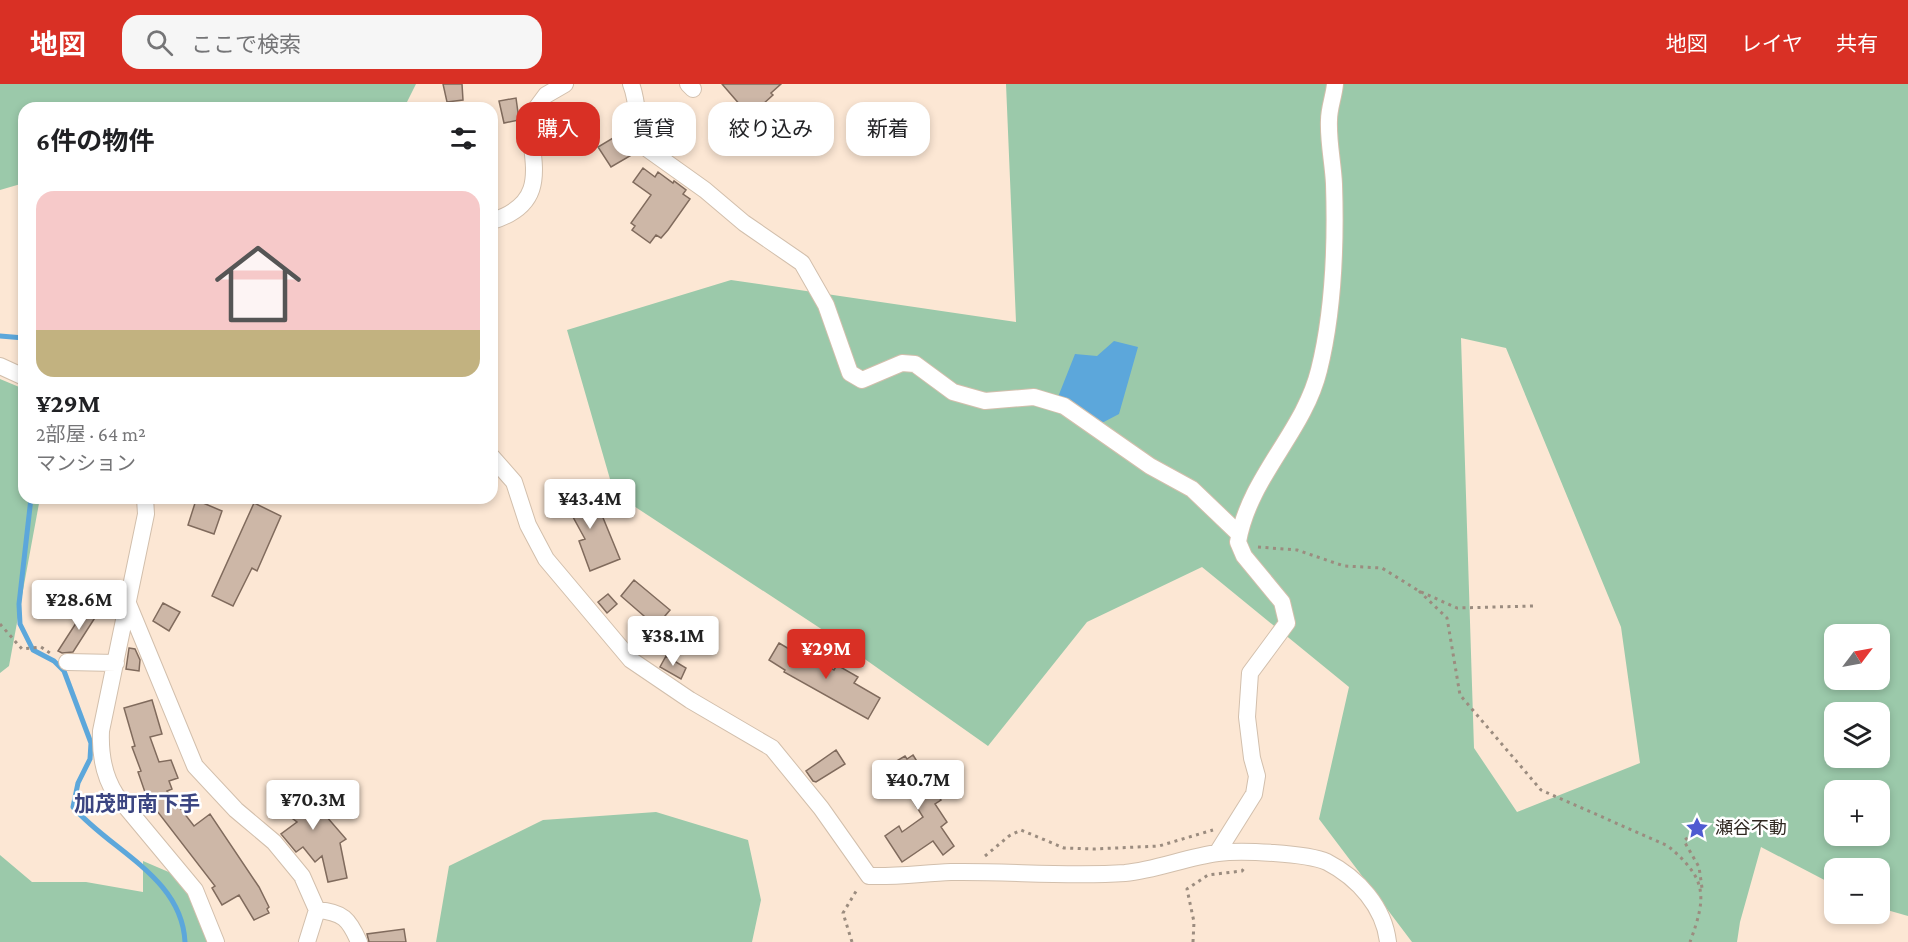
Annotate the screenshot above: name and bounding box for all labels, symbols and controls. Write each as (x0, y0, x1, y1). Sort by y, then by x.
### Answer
search box (122, 15, 542, 69)
icon: search (143, 26, 176, 59)
text: 地図 (30, 29, 86, 60)
text: ここで検索 (191, 32, 301, 57)
text: 地図 (1666, 32, 1708, 56)
text: レイヤ (1741, 32, 1803, 56)
text: 共有 (1836, 32, 1878, 56)
chip: 購入 (516, 102, 600, 156)
chip: 賃貸 (612, 102, 696, 156)
chip: 絞り込み (708, 102, 834, 156)
chip: 新着 (846, 102, 930, 156)
icon: filters (447, 122, 480, 155)
text: 6件の物件 (36, 127, 154, 156)
icon: home (204, 230, 312, 338)
text: ¥29M (36, 389, 100, 418)
text: 2部屋 · 64 m² (36, 423, 146, 445)
text: マンション (36, 452, 136, 474)
pin: ¥43.4M (541, 479, 639, 530)
text: ¥43.4M (558, 487, 622, 509)
pin: ¥28.6M (30, 580, 128, 631)
text: ¥28.6M (46, 588, 112, 610)
pin: ¥38.1M (624, 616, 722, 667)
text: ¥38.1M (642, 624, 704, 646)
north arrow (1824, 624, 1890, 690)
map controls (1824, 624, 1890, 924)
pin: ¥29M (790, 629, 862, 680)
text: ¥29M (801, 637, 851, 659)
button: layers (1824, 702, 1890, 768)
pin: ¥40.7M (869, 760, 967, 811)
text: ¥40.7M (886, 768, 950, 790)
pin: ¥70.3M (264, 780, 362, 831)
button: + (1824, 780, 1890, 846)
text: ¥70.3M (280, 788, 346, 810)
district label: 加茂町南下手 (74, 792, 200, 816)
place icon: 瀬谷不動 (1684, 815, 1710, 841)
place label: 瀬谷不動 (1715, 818, 1787, 838)
button: − (1824, 858, 1890, 924)

